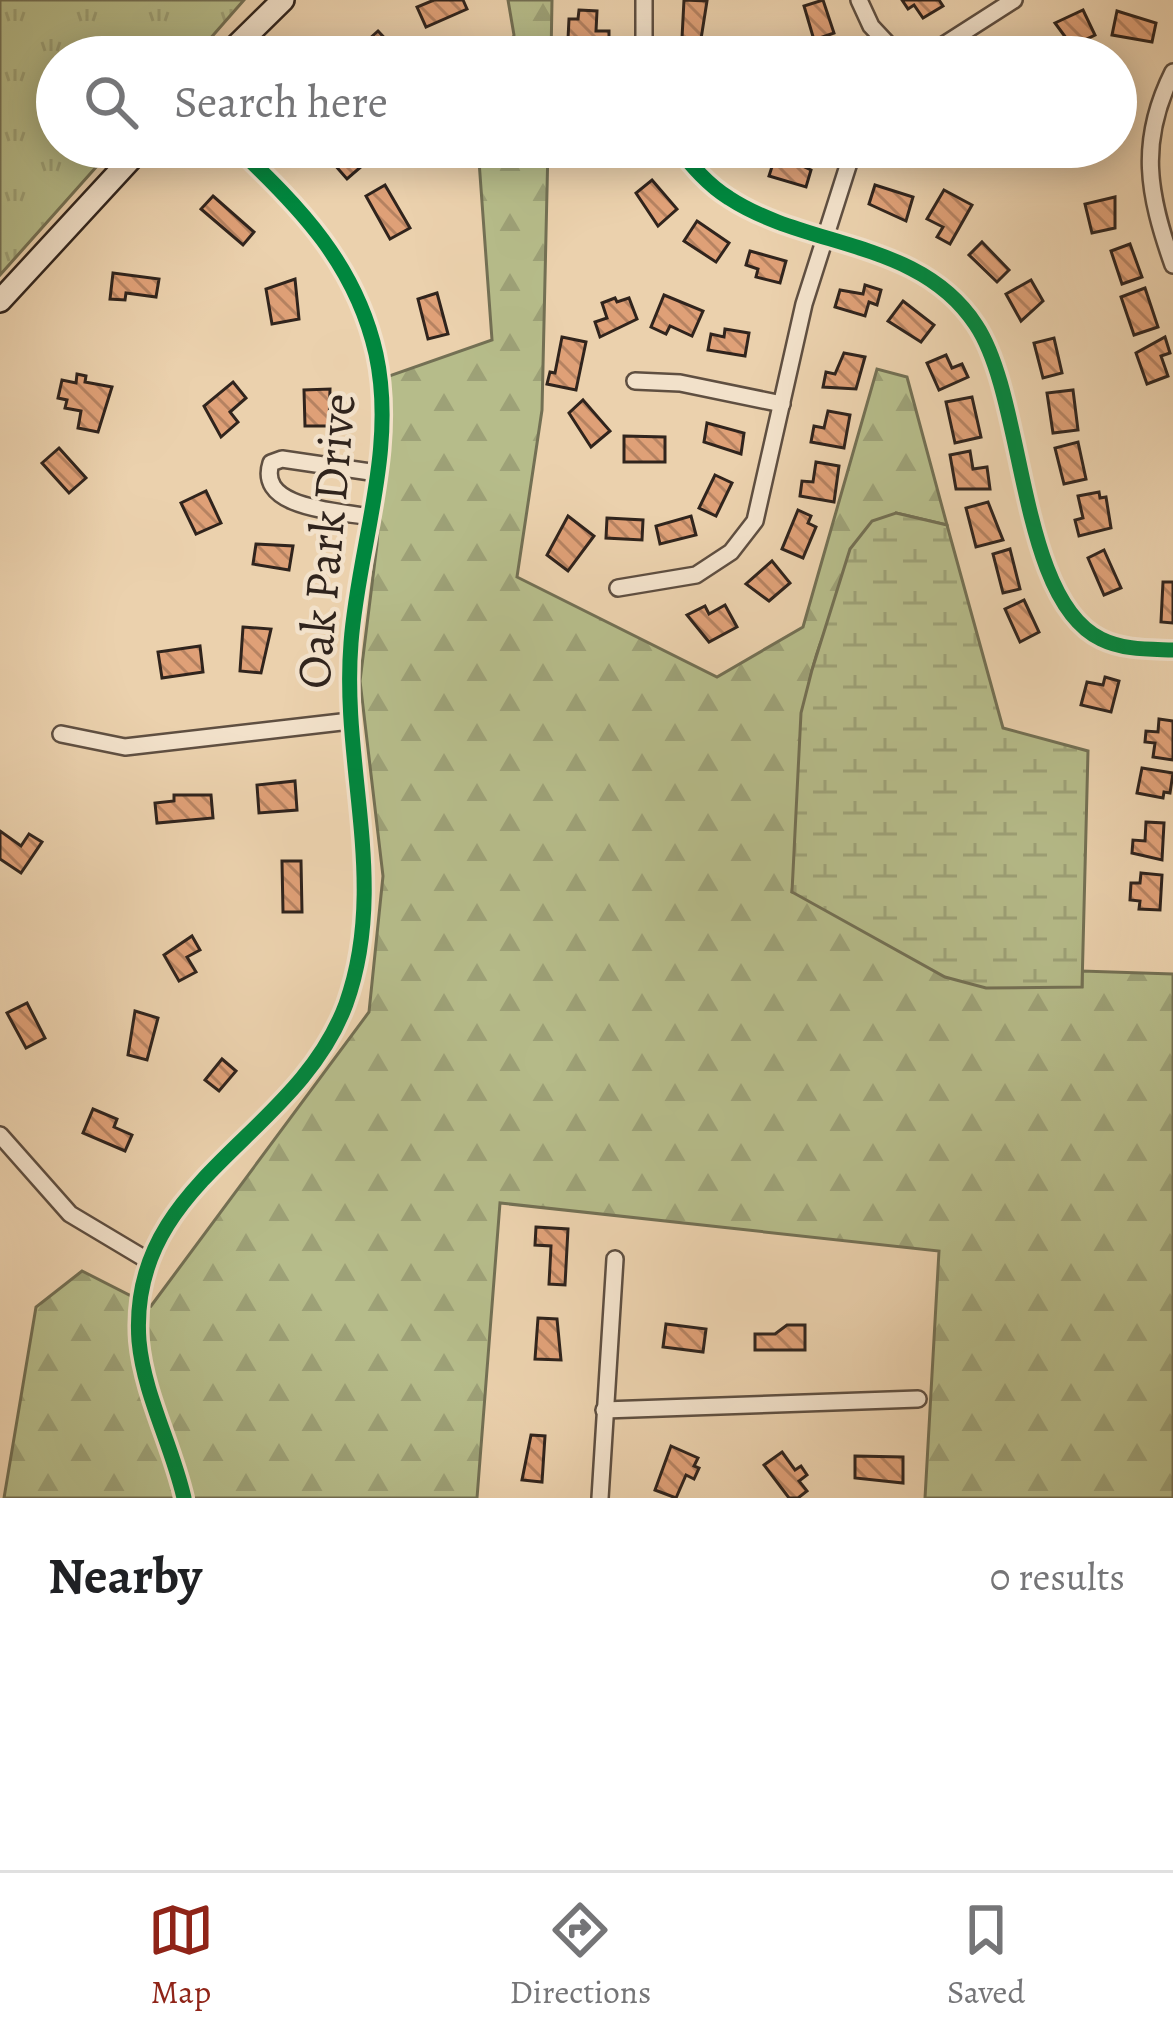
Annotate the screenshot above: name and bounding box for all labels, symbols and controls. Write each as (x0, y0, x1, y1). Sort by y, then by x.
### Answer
search box (36, 36, 1137, 168)
icon: search (78, 69, 144, 135)
text: Search here (174, 71, 388, 133)
street label: Oak Park Drive (280, 391, 372, 691)
text: Nearby (48, 1541, 202, 1611)
text: 0 results (990, 1550, 1125, 1603)
tab: Map (148, 1897, 214, 2014)
tab: Directions (510, 1897, 651, 2014)
tab: Saved (947, 1897, 1025, 2014)

